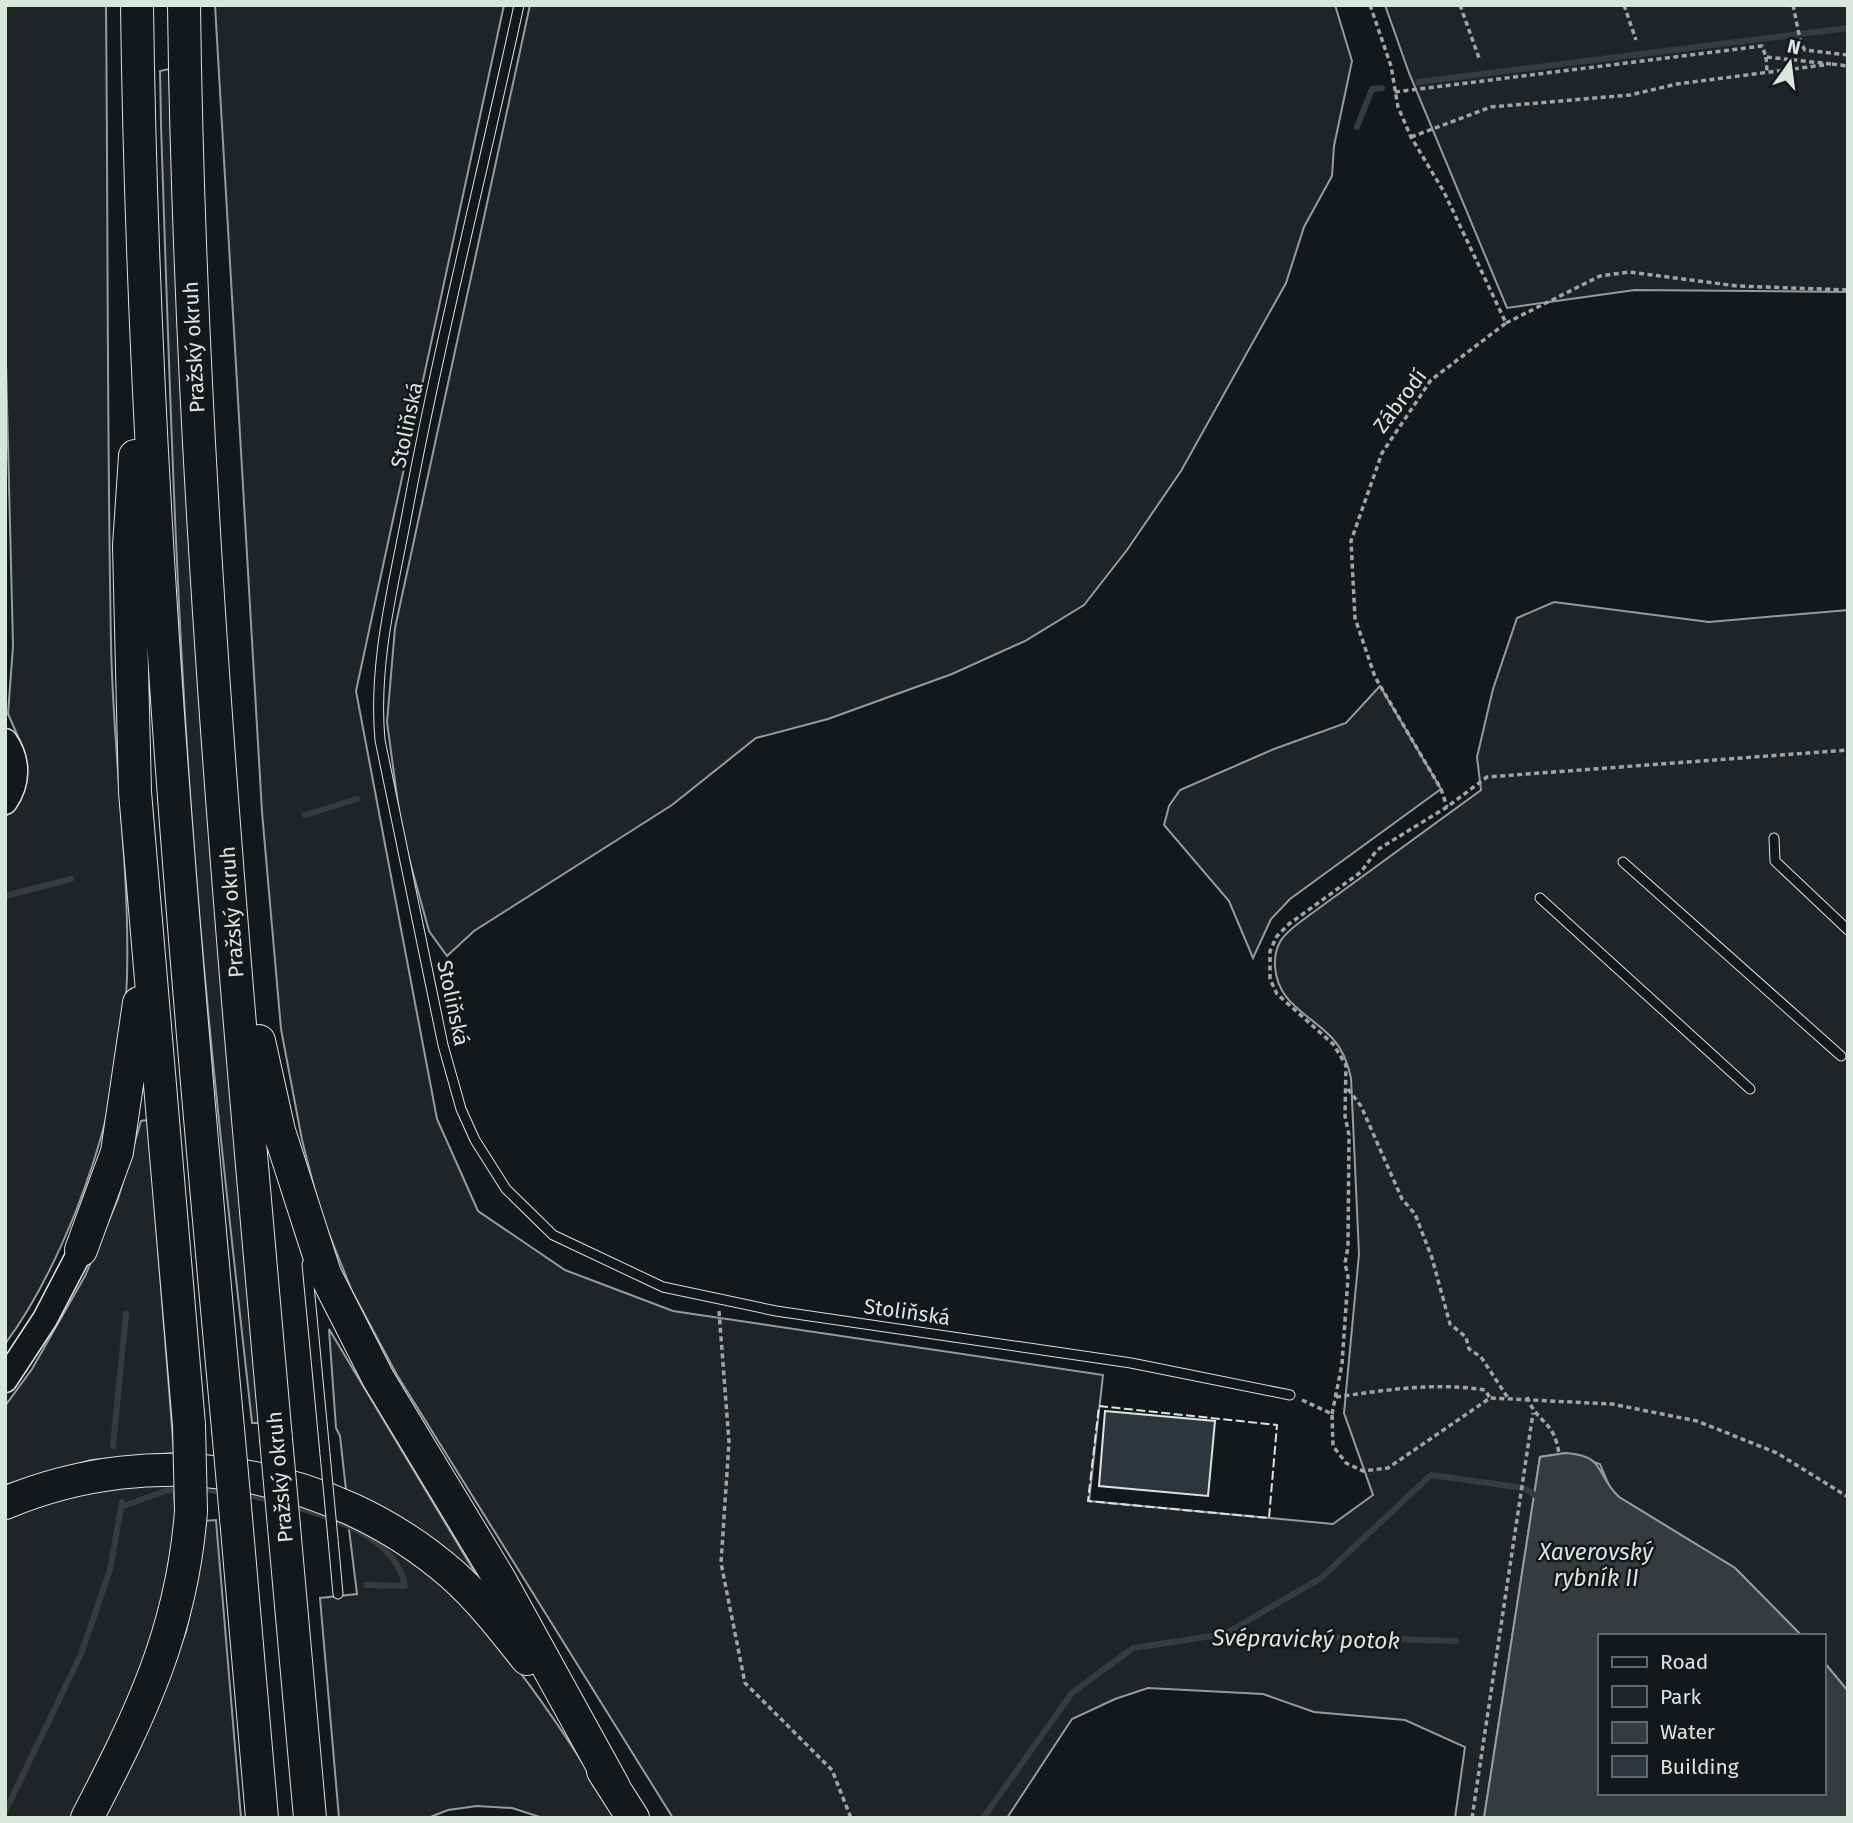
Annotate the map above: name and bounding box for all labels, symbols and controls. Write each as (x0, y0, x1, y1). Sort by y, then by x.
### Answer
north arrow (1755, 28, 1825, 98)
text: N (1785, 34, 1803, 60)
street label: Pražský okruh (178, 281, 210, 413)
street label: Zábrodí (1368, 364, 1432, 438)
street label: Stoliňská (385, 380, 429, 470)
street label: Pražský okruh (214, 845, 250, 979)
street label: Stoliňská (431, 958, 475, 1048)
street label: Stoliňská (862, 1293, 952, 1331)
street label: Pražský okruh (261, 1410, 299, 1544)
water label: Xaverovský rybník II (1538, 1538, 1654, 1592)
water label: Svépravický potok (1211, 1623, 1400, 1655)
legend (1598, 1634, 1825, 1795)
text: Road (1660, 1649, 1708, 1675)
text: Park (1660, 1684, 1702, 1710)
text: Water (1660, 1719, 1715, 1745)
text: Building (1660, 1754, 1739, 1780)

